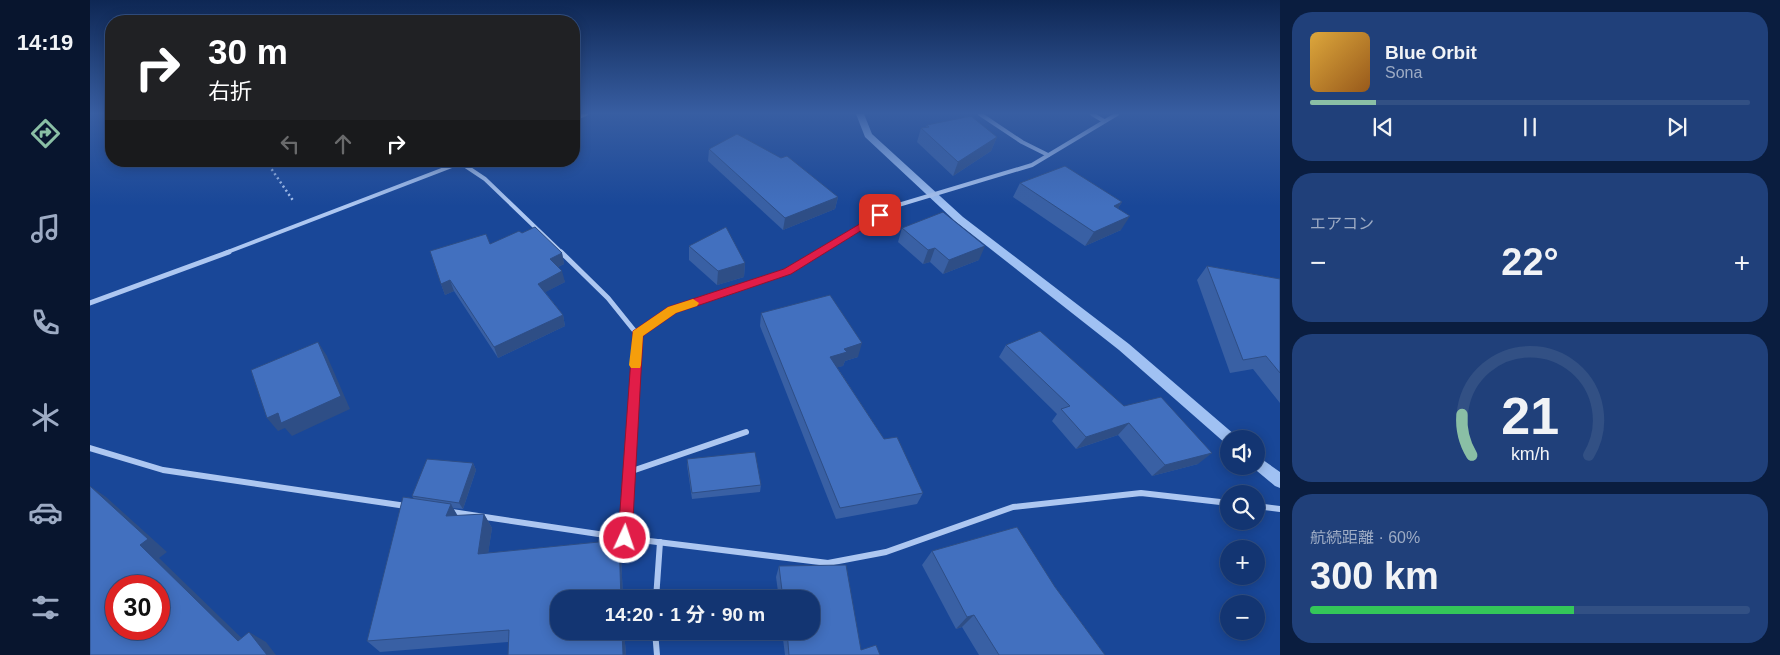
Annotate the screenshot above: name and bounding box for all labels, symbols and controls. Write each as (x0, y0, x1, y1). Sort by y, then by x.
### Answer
text: 14:19 (17, 30, 73, 55)
text: 30 m (208, 32, 288, 71)
icon: right (125, 35, 190, 100)
text: Blue Orbit (1385, 42, 1477, 63)
text: Sona (1385, 64, 1422, 81)
text: 右折 (208, 79, 252, 104)
icon: previous (1369, 113, 1397, 141)
icon: pause (1516, 113, 1544, 141)
icon: next (1663, 113, 1691, 141)
icon: directions (28, 116, 63, 151)
icon: left (276, 130, 304, 158)
icon: ahead (329, 130, 357, 158)
icon: right (382, 130, 410, 158)
pin (859, 194, 901, 236)
icon: arrive (866, 201, 894, 229)
icon: music (28, 211, 63, 246)
text: エアコン (1310, 215, 1374, 232)
text: 22° (1501, 241, 1559, 283)
text: − (1310, 247, 1326, 278)
text: + (1734, 247, 1750, 278)
icon: phone (28, 305, 63, 340)
text: 21 (1501, 387, 1559, 445)
icon: climate (28, 400, 63, 435)
map controls (1220, 430, 1265, 640)
button: sound (1220, 430, 1265, 475)
text: km/h (1511, 444, 1549, 464)
button: search (1220, 485, 1265, 530)
icon: car (28, 495, 63, 530)
position arrow (598, 511, 650, 563)
text: 航続距離 · 60% (1310, 529, 1420, 546)
button: + (1220, 540, 1265, 585)
text: 300 km (1310, 555, 1439, 597)
speed limit sign: 30 (105, 575, 170, 640)
icon: filters (28, 590, 63, 625)
button: − (1220, 595, 1265, 640)
text: 14:20 · 1 分 · 90 m (605, 604, 765, 625)

